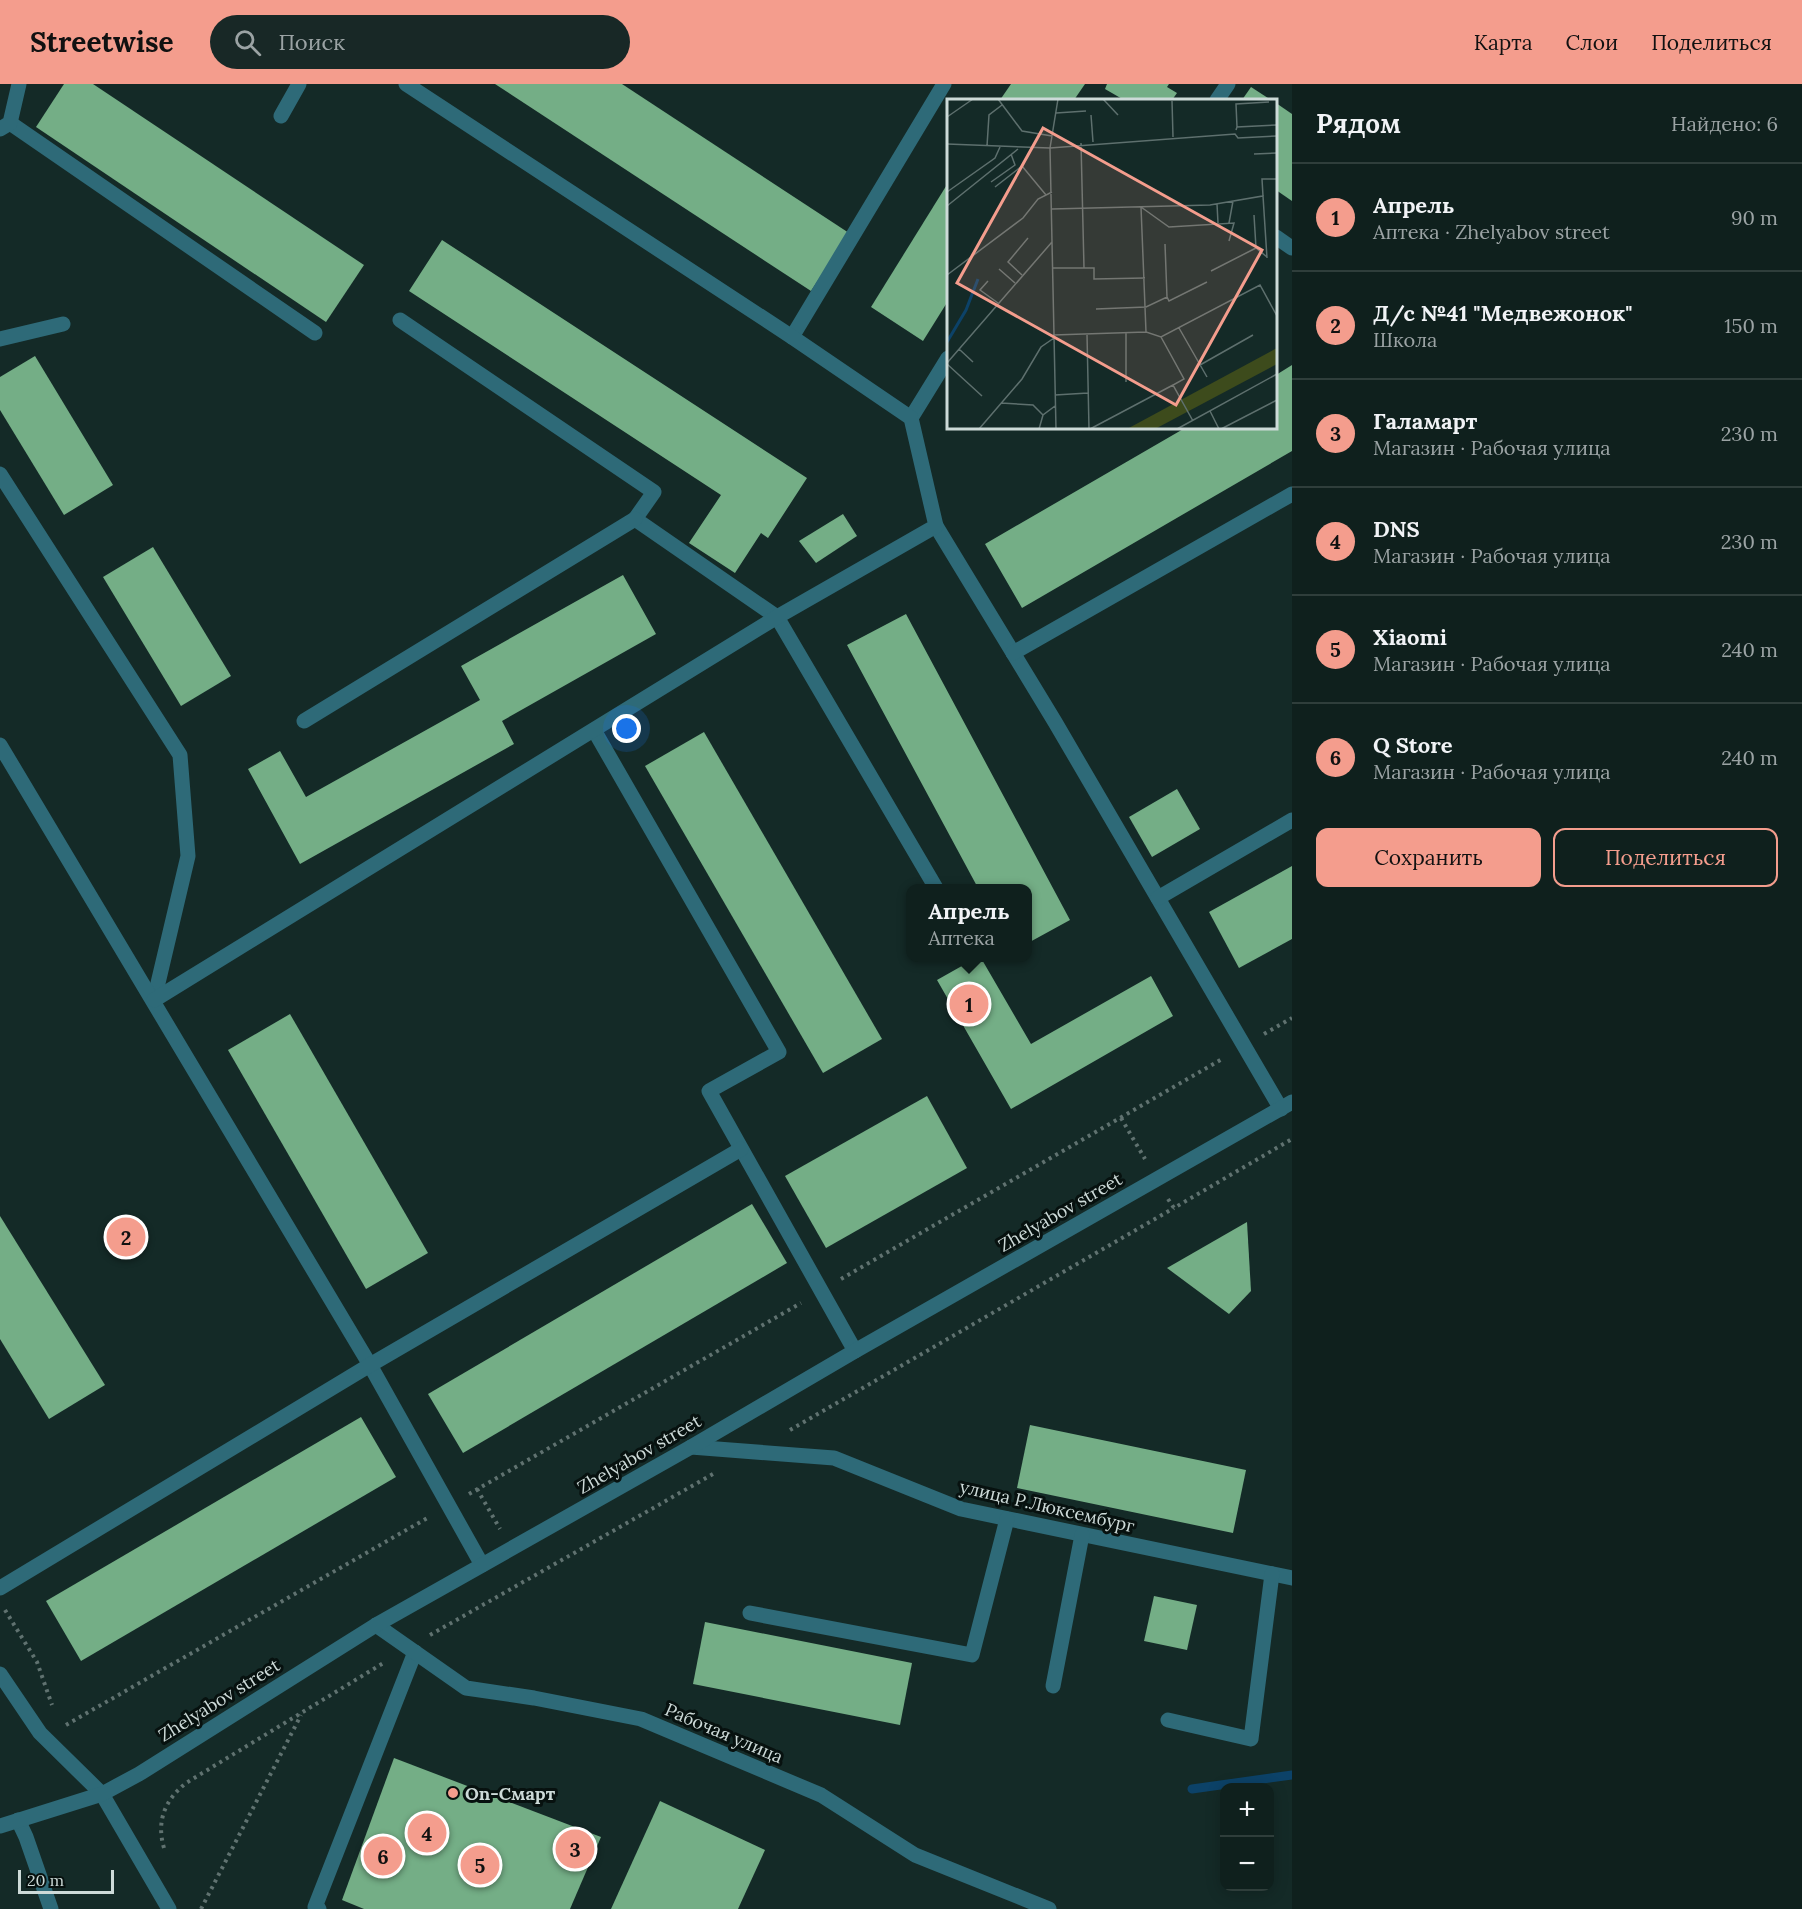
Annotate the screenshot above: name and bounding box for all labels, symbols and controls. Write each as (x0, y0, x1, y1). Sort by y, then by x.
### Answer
search box (210, 15, 630, 69)
text: Streetwise (30, 24, 174, 60)
icon: search (231, 26, 264, 59)
text: Поиск (279, 28, 345, 56)
text: Карта (1474, 29, 1533, 56)
text: Слои (1566, 29, 1618, 56)
text: Поделиться (1651, 29, 1772, 56)
inset map (947, 99, 1277, 429)
text: Рядом (1316, 107, 1401, 140)
text: Найдено: 6 (1671, 111, 1778, 136)
text: Апрель (1373, 191, 1454, 219)
text: 1 (1331, 205, 1340, 230)
text: 90 m (1731, 205, 1778, 230)
text: Аптека · Zhelyabov street (1373, 219, 1610, 244)
text: Д/с №41 "Медвежонок" (1373, 299, 1632, 327)
text: 2 (1330, 313, 1341, 338)
text: 150 m (1724, 313, 1778, 338)
text: Школа (1373, 327, 1437, 352)
text: Галамарт (1373, 407, 1477, 435)
text: 3 (1330, 421, 1341, 446)
text: 230 m (1721, 421, 1778, 446)
text: Магазин · Рабочая улица (1373, 435, 1611, 460)
text: DNS (1373, 515, 1420, 543)
text: 4 (1330, 529, 1341, 554)
text: 230 m (1721, 529, 1778, 554)
text: Магазин · Рабочая улица (1373, 543, 1611, 568)
text: Xiaomi (1373, 623, 1447, 651)
text: 5 (1330, 637, 1341, 662)
text: 240 m (1721, 637, 1778, 662)
text: Магазин · Рабочая улица (1373, 651, 1611, 676)
your location (612, 714, 641, 743)
text: Q Store (1373, 731, 1453, 759)
text: 6 (1330, 745, 1341, 770)
text: 240 m (1721, 745, 1778, 770)
text: Магазин · Рабочая улица (1373, 759, 1611, 784)
button: Сохранить (1316, 828, 1541, 887)
button: Поделиться (1553, 828, 1778, 887)
popup (906, 884, 1032, 962)
text: Апрель (928, 897, 1010, 925)
text: Аптека (928, 925, 995, 950)
pin: 1 (950, 982, 988, 1026)
street label: Zhelyabov street (994, 1167, 1126, 1257)
pin: 2 (106, 1214, 146, 1260)
street label: Zhelyabov street (573, 1409, 705, 1499)
street label: улица Р.Люксембург (957, 1475, 1137, 1537)
street label: Zhelyabov street (154, 1653, 284, 1747)
street label: Рабочая улица (661, 1698, 787, 1768)
place label: On-Смарт (465, 1782, 556, 1805)
map controls (1220, 1783, 1274, 1891)
button: + (1220, 1783, 1274, 1837)
marker: On-Смарт (446, 1786, 460, 1800)
pin: 4 (408, 1810, 446, 1856)
pin: 3 (556, 1826, 594, 1872)
pin: 6 (364, 1834, 403, 1878)
button: − (1220, 1837, 1274, 1891)
pin: 5 (460, 1842, 500, 1888)
scale bar (18, 1867, 114, 1894)
text: 20 m (27, 1870, 64, 1890)

